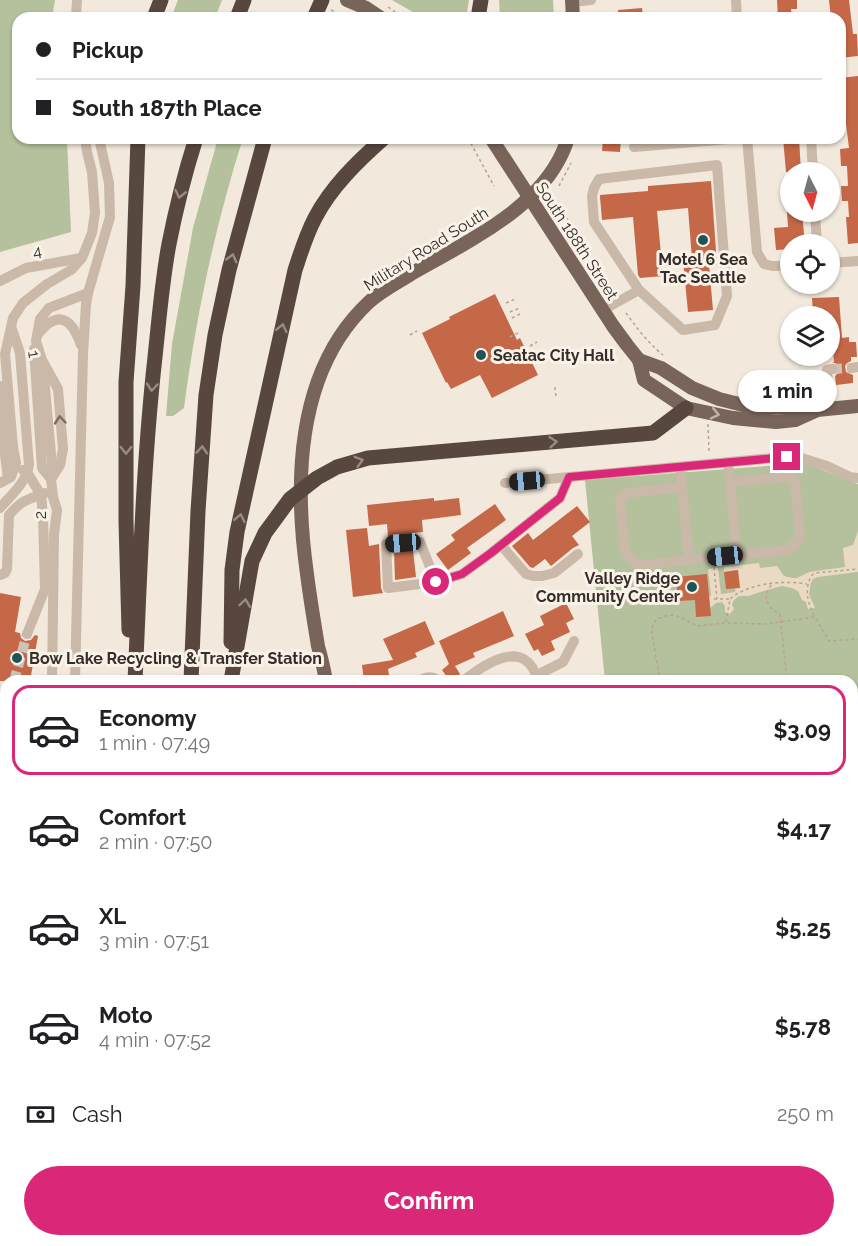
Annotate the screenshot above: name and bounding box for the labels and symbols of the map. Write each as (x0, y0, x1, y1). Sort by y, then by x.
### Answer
north arrow (780, 162, 840, 222)
street label: South 188th Street (532, 179, 622, 304)
one-way arrow (175, 189, 188, 199)
street label: Military Road South (360, 203, 492, 295)
marker: Motel 6 Sea Tac Seattle (696, 233, 710, 247)
street label: 4 (31, 241, 43, 261)
place label: Motel 6 Sea Tac Seattle (658, 250, 748, 287)
one-way arrow (225, 253, 237, 264)
one-way arrow (275, 323, 288, 333)
place label: Seatac City Hall (493, 346, 615, 365)
marker: Seatac City Hall (474, 348, 488, 362)
street label: 1 (24, 349, 44, 359)
callout: 1 min (738, 370, 836, 412)
one-way arrow (146, 382, 159, 392)
one-way arrow (710, 407, 720, 420)
one-way arrow (54, 416, 67, 425)
one-way arrow (548, 436, 557, 449)
route end (773, 443, 800, 470)
one-way arrow (120, 445, 132, 454)
one-way arrow (195, 446, 208, 455)
one-way arrow (353, 456, 364, 468)
car (508, 470, 546, 492)
street label: 2 (31, 511, 50, 519)
one-way arrow (232, 513, 245, 523)
car (384, 533, 422, 553)
car (706, 545, 744, 567)
route start (422, 568, 449, 595)
place label: Valley Ridge Community Center (536, 569, 680, 606)
marker: Valley Ridge Community Center (685, 580, 699, 594)
one-way arrow (238, 598, 250, 607)
place label: Bow Lake Recycling & Transfer Station (29, 649, 322, 668)
marker: Bow Lake Recycling & Transfer Station (10, 651, 24, 665)

